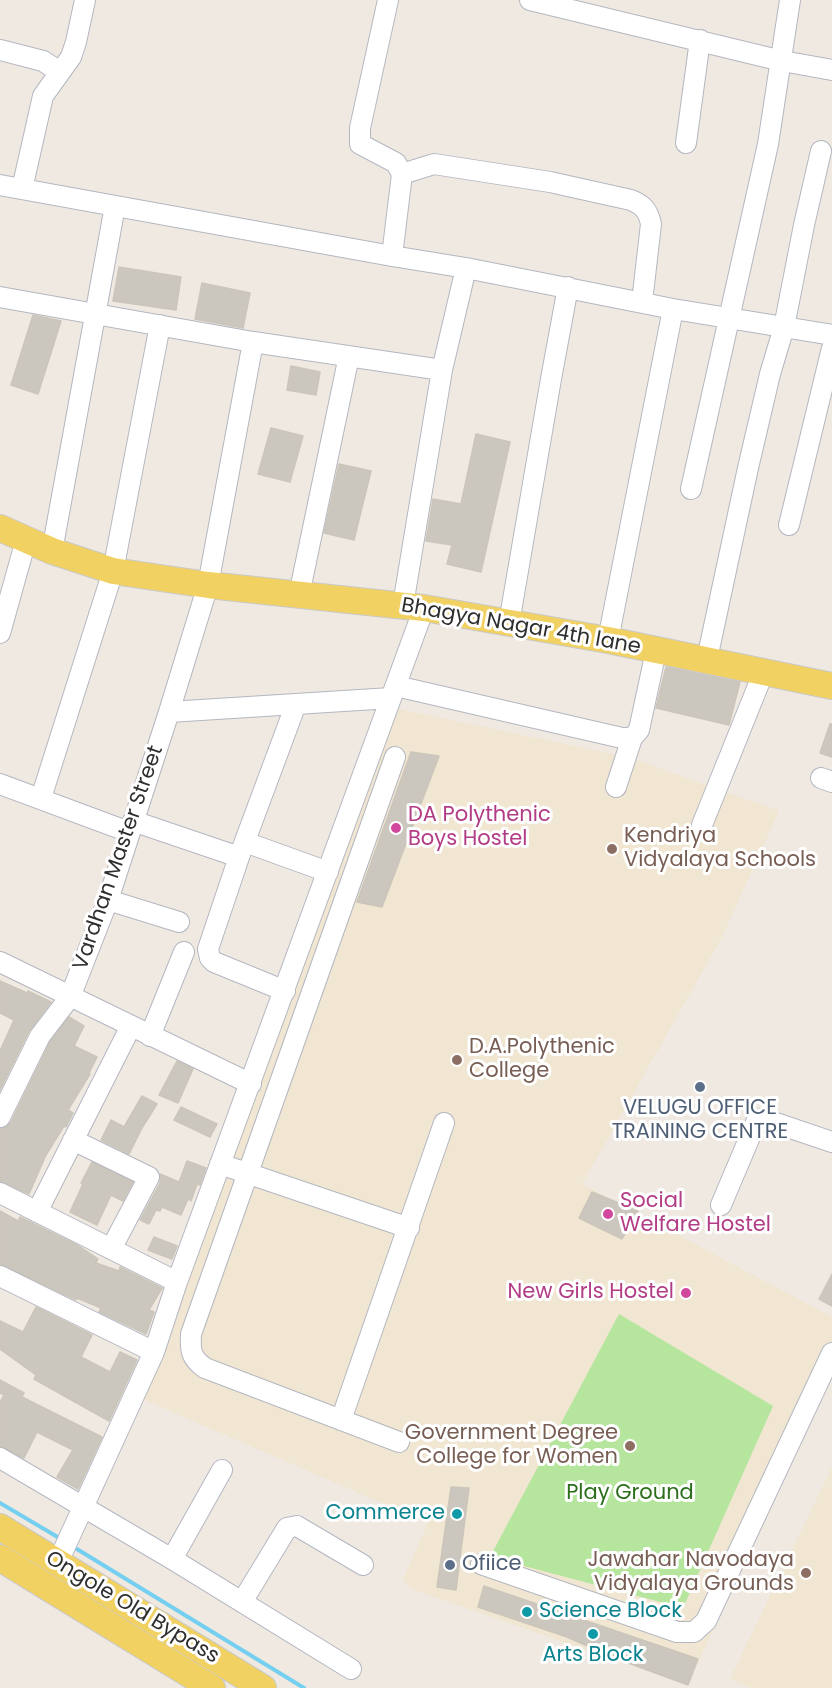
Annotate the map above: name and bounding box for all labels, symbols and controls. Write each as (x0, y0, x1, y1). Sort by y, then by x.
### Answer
street label: Bhagya Nagar 4th lane (399, 594, 643, 660)
street label: Vardhan Master Street (69, 742, 169, 974)
place label: DA Polythenic Boys Hostel (408, 803, 551, 853)
marker: DA Polythenic Boys Hostel (389, 821, 403, 835)
place label: Kendriya Vidyalaya Schools (624, 824, 816, 874)
marker: Kendriya Vidyalaya Schools (605, 842, 619, 856)
place label: D.A.Polythenic College (469, 1035, 615, 1085)
marker: D.A.Polythenic College (450, 1053, 464, 1067)
marker: VELUGU OFFICE TRAINING CENTRE (693, 1080, 707, 1094)
place label: VELUGU OFFICE TRAINING CENTRE (612, 1096, 788, 1146)
place label: Social Welfare Hostel (620, 1189, 771, 1239)
marker: Social Welfare Hostel (601, 1207, 615, 1221)
place label: New Girls Hostel (508, 1280, 674, 1306)
marker: New Girls Hostel (679, 1286, 693, 1300)
place label: Government Degree College for Women (405, 1421, 618, 1471)
marker: Government Degree College for Women (623, 1439, 637, 1453)
park label: Play Ground (566, 1481, 694, 1507)
place label: Commerce (325, 1501, 445, 1527)
marker: Commerce (450, 1507, 464, 1521)
street label: Ongole Old Bypass (41, 1546, 223, 1670)
place label: Jawahar Navodaya Vidyalaya Grounds (588, 1548, 794, 1598)
place label: Ofiice (462, 1552, 522, 1578)
marker: Ofiice (443, 1558, 457, 1572)
marker: Jawahar Navodaya Vidyalaya Grounds (799, 1566, 813, 1580)
place label: Science Block (539, 1599, 682, 1625)
marker: Science Block (520, 1605, 534, 1619)
marker: Arts Block (586, 1627, 600, 1641)
place label: Arts Block (542, 1643, 644, 1669)

